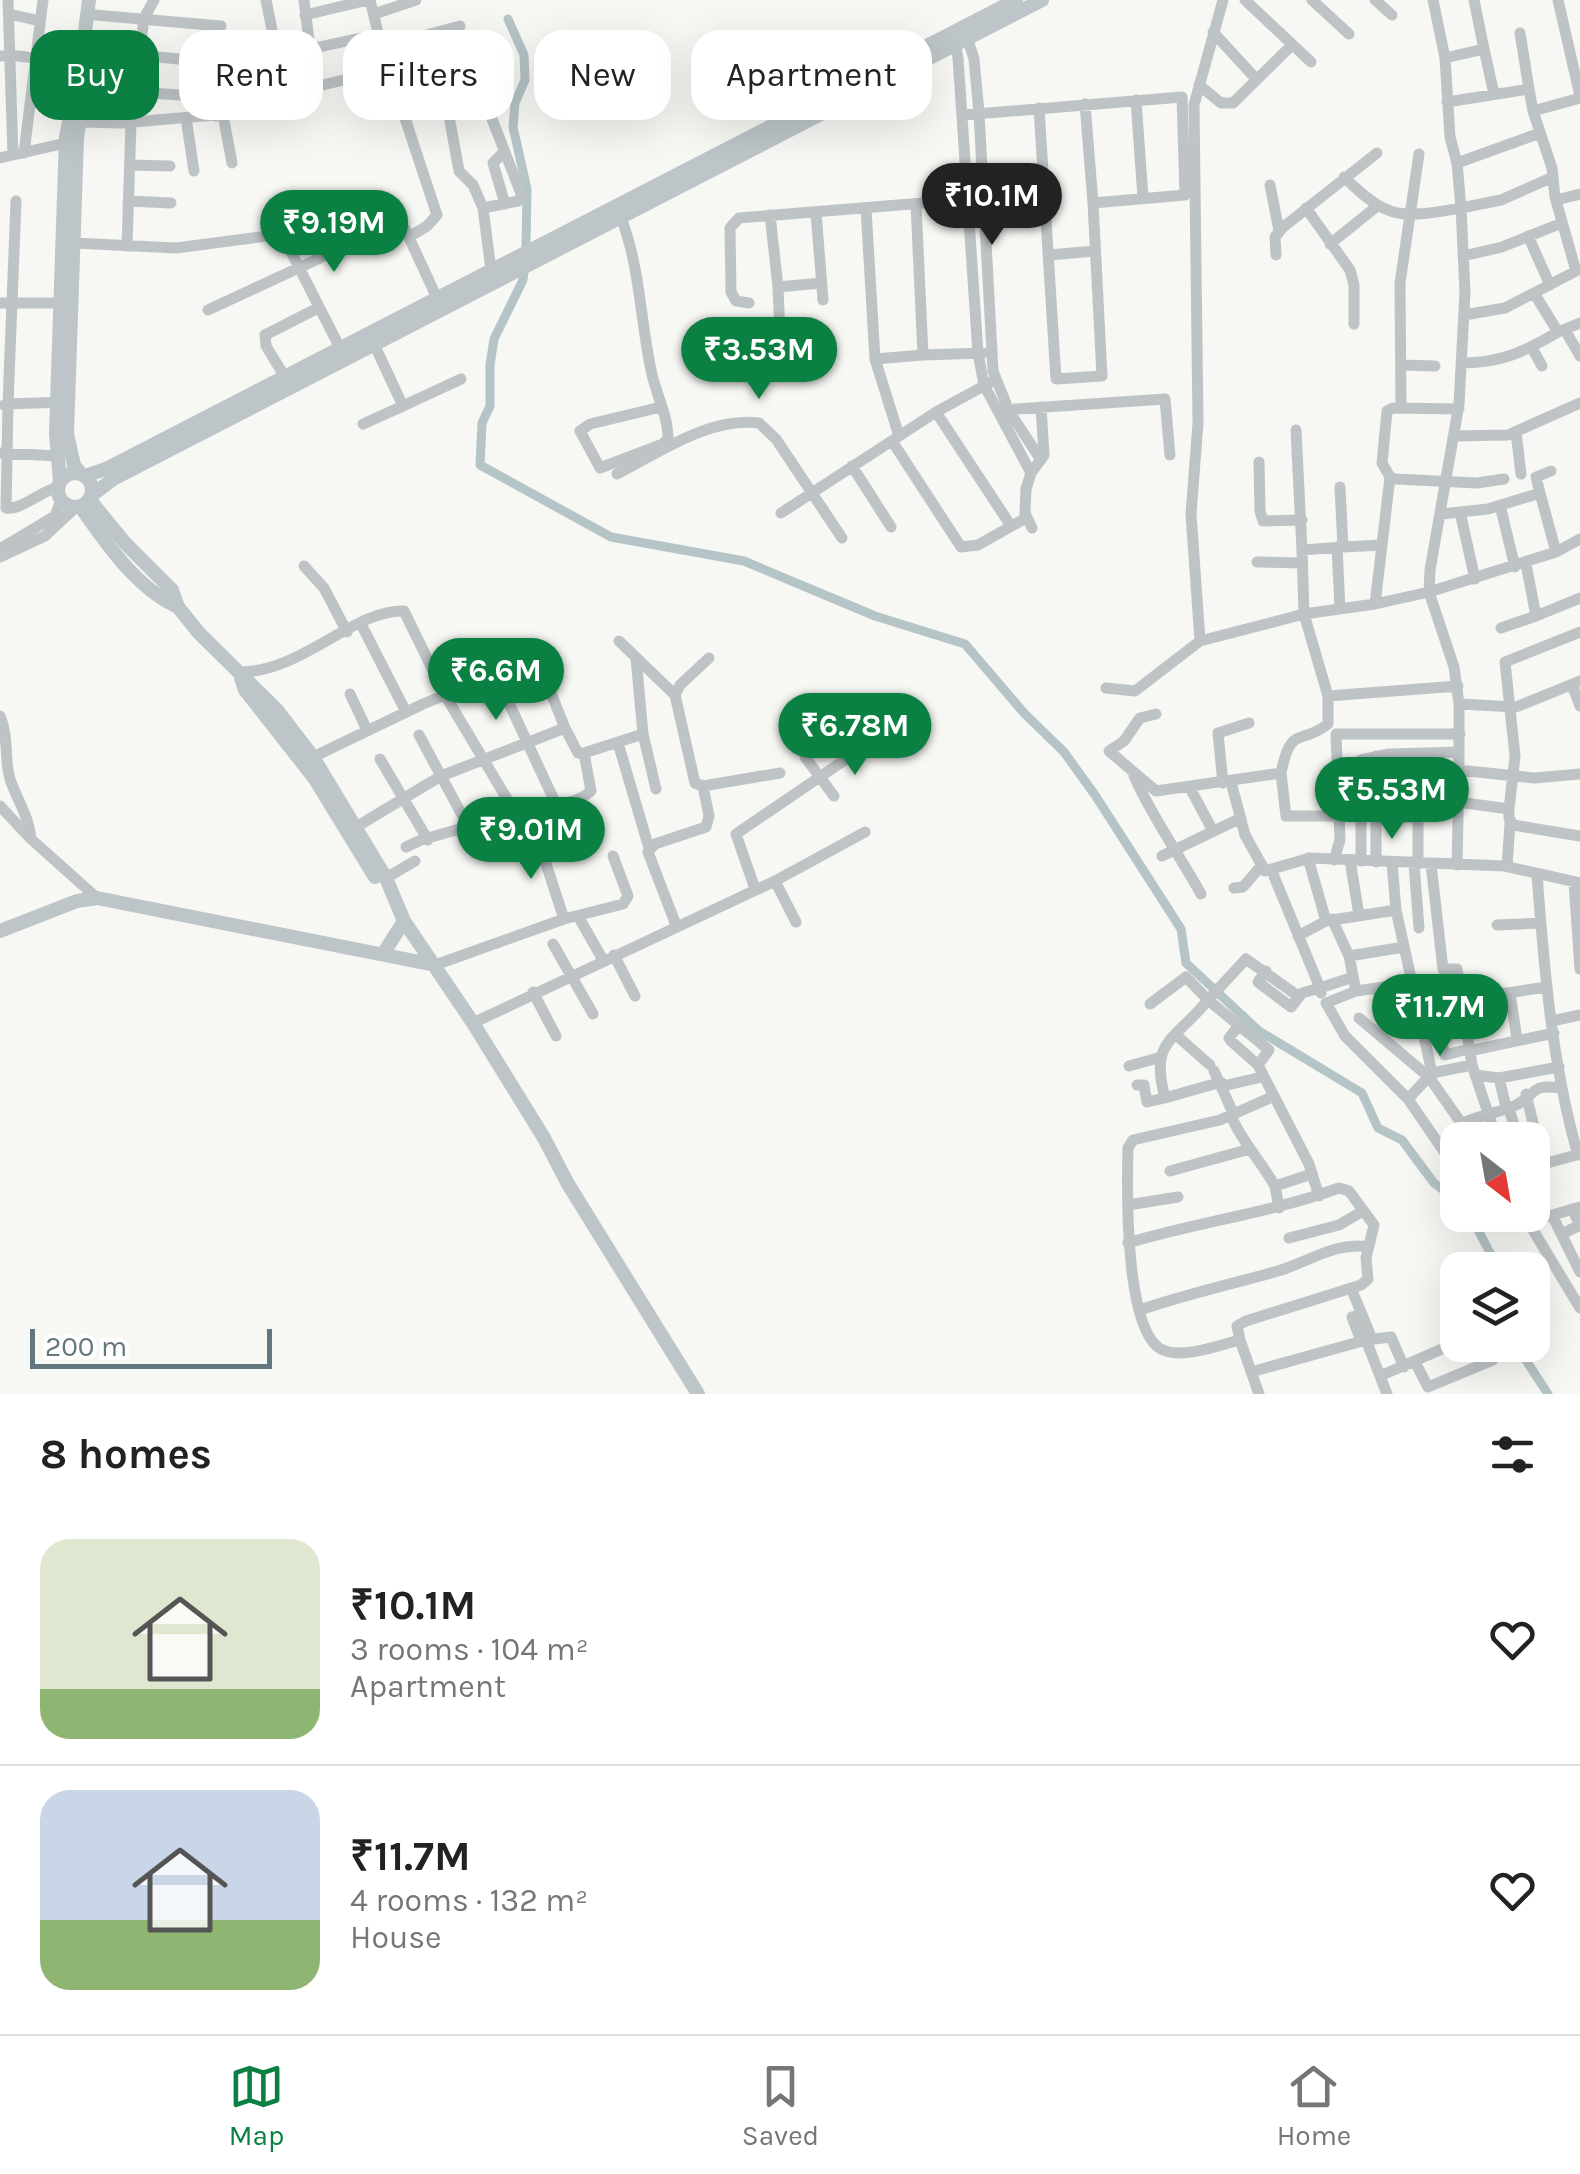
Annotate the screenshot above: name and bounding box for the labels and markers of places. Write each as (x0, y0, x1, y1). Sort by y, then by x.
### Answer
pin: ₹10.1M (911, 163, 1073, 248)
pin: ₹9.19M (253, 190, 415, 275)
pin: ₹3.53M (678, 317, 840, 402)
pin: ₹6.6M (426, 638, 566, 723)
pin: ₹6.78M (774, 693, 936, 778)
pin: ₹5.53M (1311, 757, 1473, 842)
pin: ₹9.01M (450, 797, 612, 882)
pin: ₹11.7M (1359, 974, 1521, 1059)

